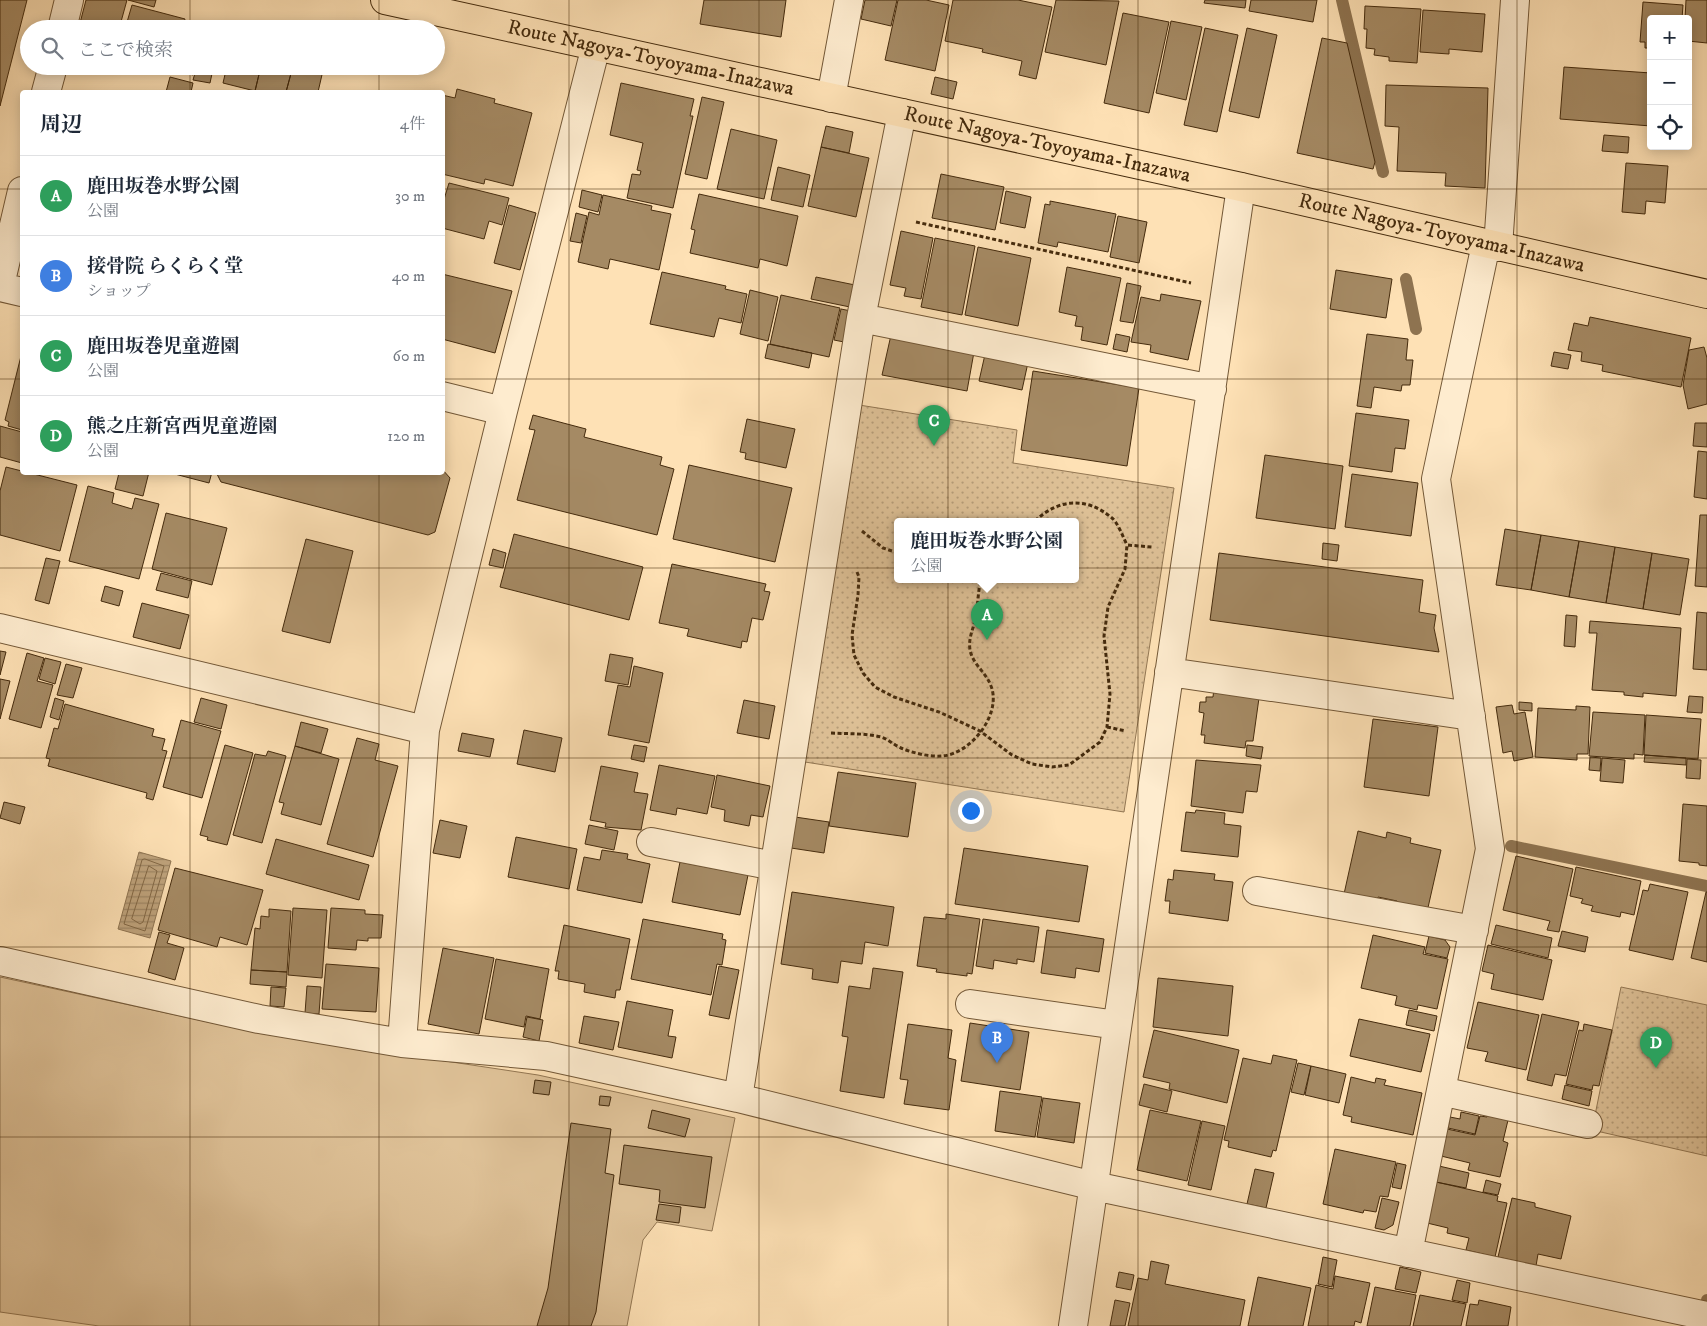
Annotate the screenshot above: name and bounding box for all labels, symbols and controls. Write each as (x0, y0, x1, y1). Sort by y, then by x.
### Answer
street label: Route Nagoya-Toyoyama-Inazawa (505, 14, 797, 102)
map controls (1647, 15, 1692, 150)
button: + (1647, 15, 1692, 60)
search box (20, 20, 445, 75)
icon: search (38, 34, 66, 62)
text: ここで検索 (78, 39, 173, 62)
button: − (1647, 60, 1692, 105)
street label: Route Nagoya-Toyoyama-Inazawa (902, 101, 1193, 189)
button: locate (1647, 105, 1692, 150)
text: 周辺 (40, 112, 82, 138)
text: 4件 (400, 114, 425, 134)
text: 鹿田坂巻水野公園 (87, 175, 239, 198)
text: A (51, 186, 61, 206)
text: 30 m (395, 186, 425, 206)
street label: Route Nagoya-Toyoyama-Inazawa (1296, 188, 1587, 279)
text: 公園 (87, 201, 119, 221)
text: 接骨院 らくらく堂 (87, 255, 243, 278)
text: B (51, 266, 61, 286)
text: 40 m (392, 266, 425, 286)
text: ショップ (87, 281, 151, 301)
text: 鹿田坂巻児童遊園 (87, 335, 239, 358)
text: C (51, 346, 61, 366)
text: 60 m (393, 346, 425, 366)
text: 公園 (87, 361, 119, 381)
pin: C (918, 405, 950, 446)
text: 熊之庄新宮西児童遊園 (87, 415, 277, 438)
text: D (50, 426, 62, 446)
text: 120 m (387, 426, 425, 446)
text: 公園 (87, 441, 119, 461)
popup (894, 518, 1079, 583)
text: 鹿田坂巻水野公園 (910, 530, 1063, 553)
text: 公園 (910, 556, 943, 576)
pin: A (971, 599, 1003, 640)
your location (958, 798, 984, 824)
pin: B (981, 1022, 1013, 1063)
pin: D (1640, 1027, 1672, 1068)

